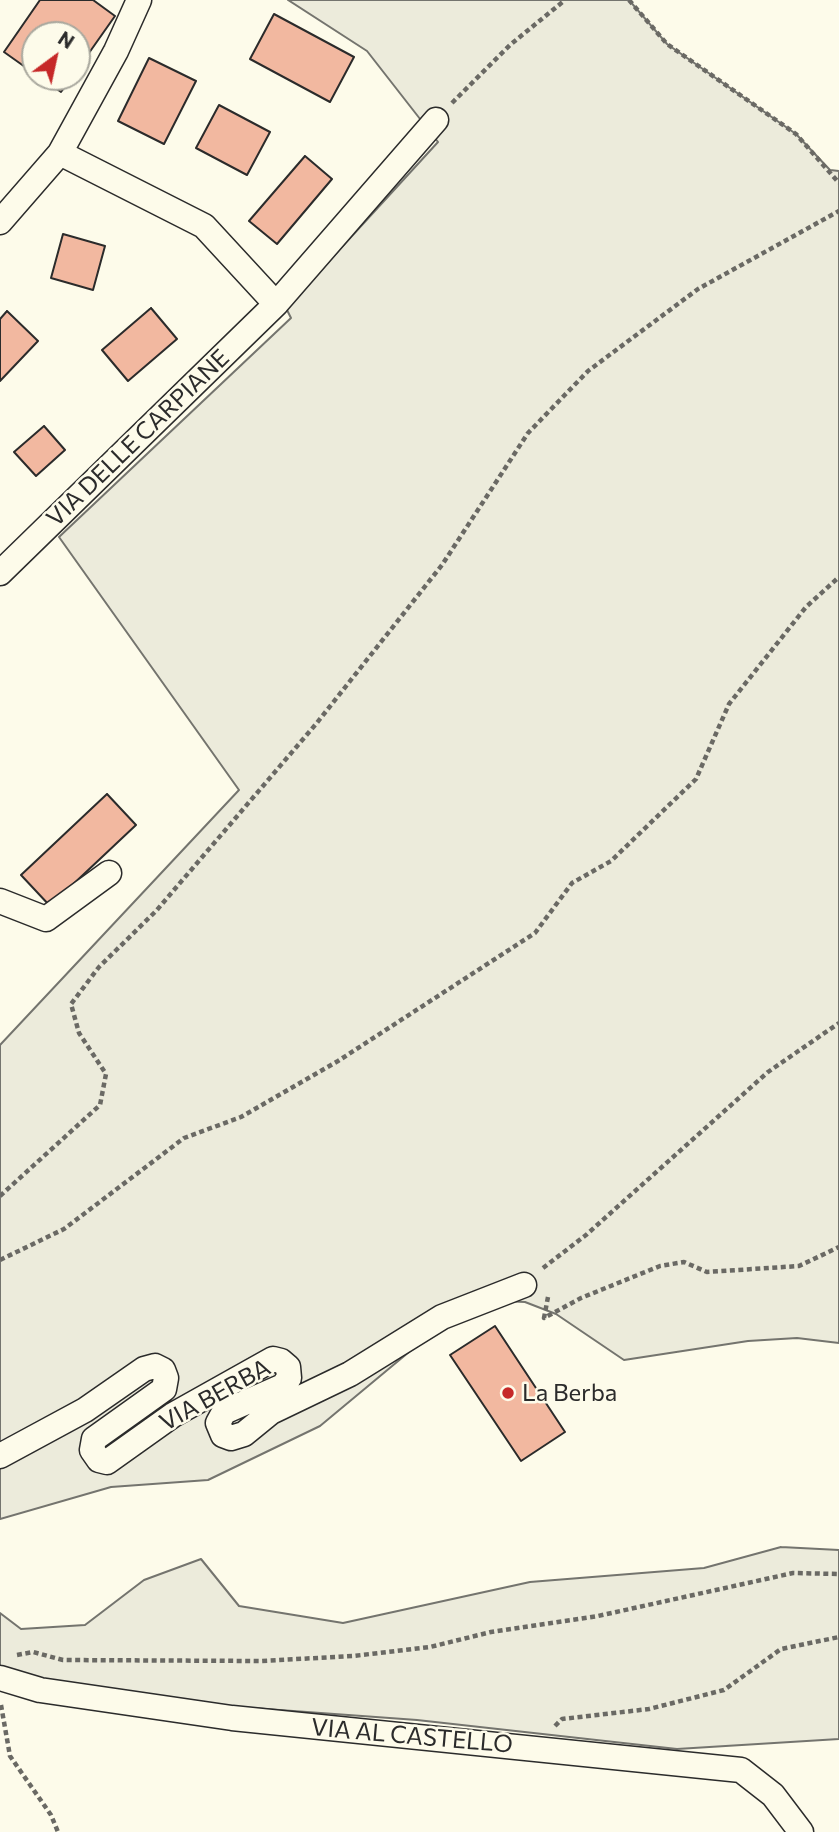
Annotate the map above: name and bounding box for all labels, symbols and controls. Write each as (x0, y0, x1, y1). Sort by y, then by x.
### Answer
north arrow (21, 21, 91, 91)
text: N (54, 26, 79, 53)
street label: VIA DELLE CARPIANE (41, 343, 235, 533)
street label: VIA BERBA (155, 1353, 275, 1437)
place label: La Berba (522, 1379, 617, 1407)
marker: La Berba (500, 1385, 516, 1401)
street label: VIA AL CASTELLO (310, 1713, 514, 1759)

